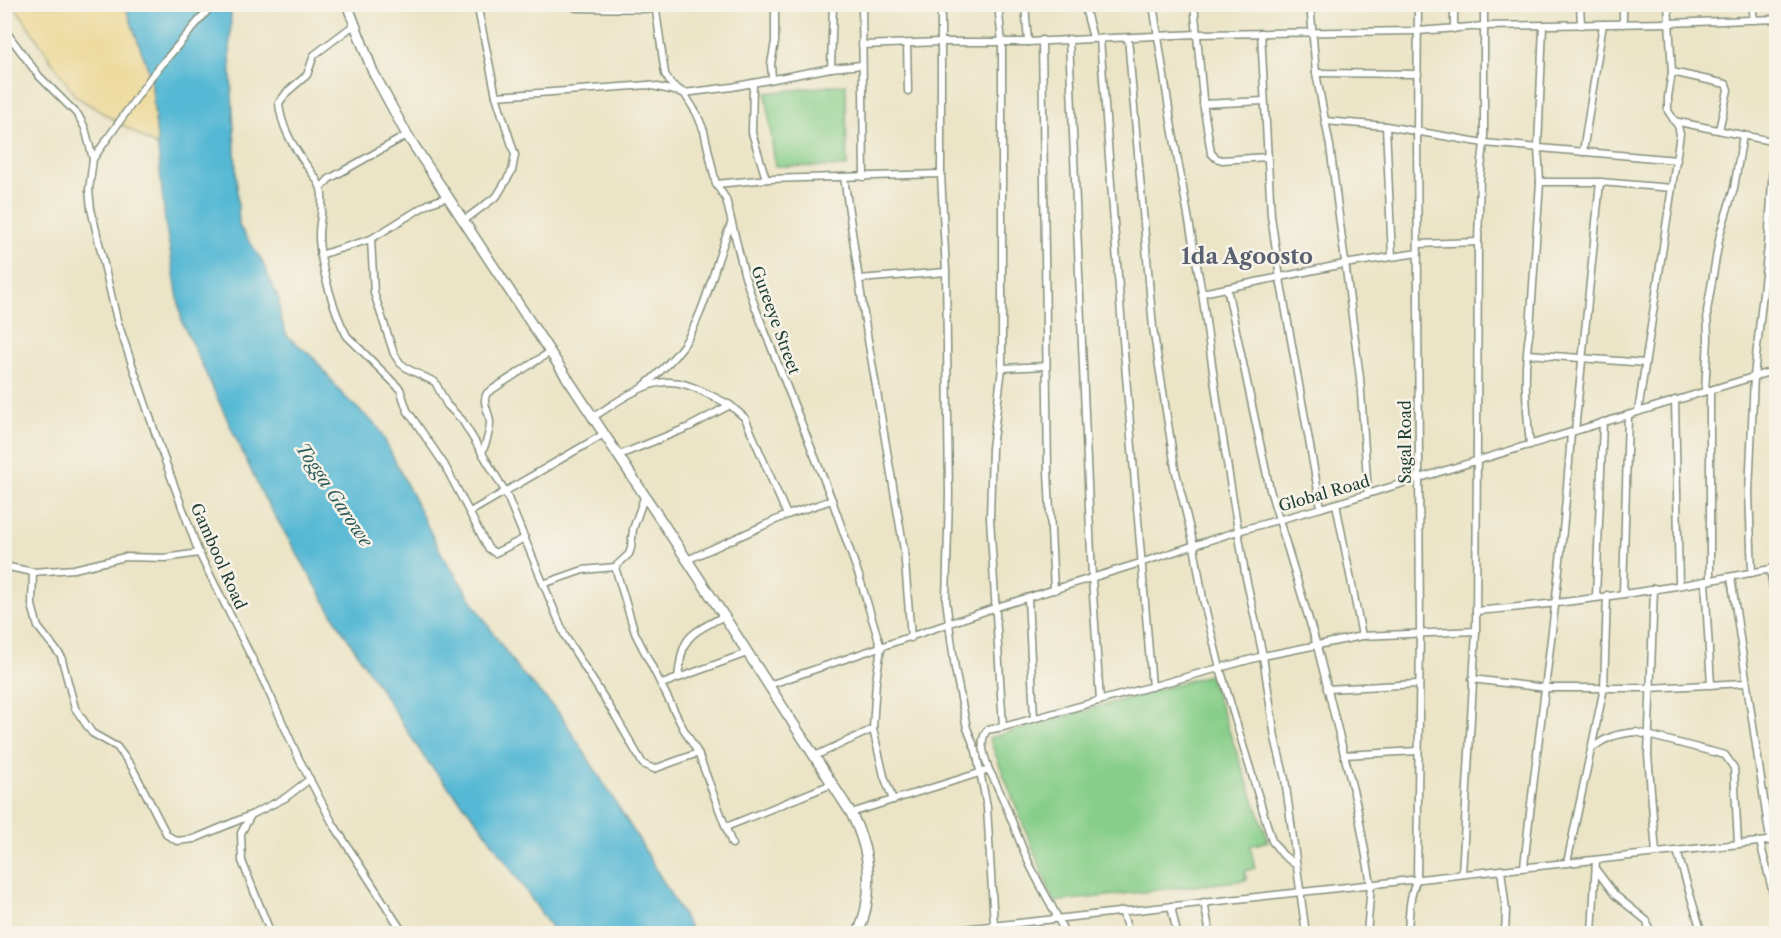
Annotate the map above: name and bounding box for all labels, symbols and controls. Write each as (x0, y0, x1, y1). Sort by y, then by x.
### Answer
district label: 1da Agoosto (1181, 243, 1313, 270)
street label: Gureeye Street (747, 263, 805, 377)
street label: Sagal Road (1395, 400, 1415, 484)
water label: Togga Garowe (291, 439, 378, 552)
street label: Global Road (1276, 470, 1372, 516)
street label: Gambool Road (187, 500, 251, 612)

